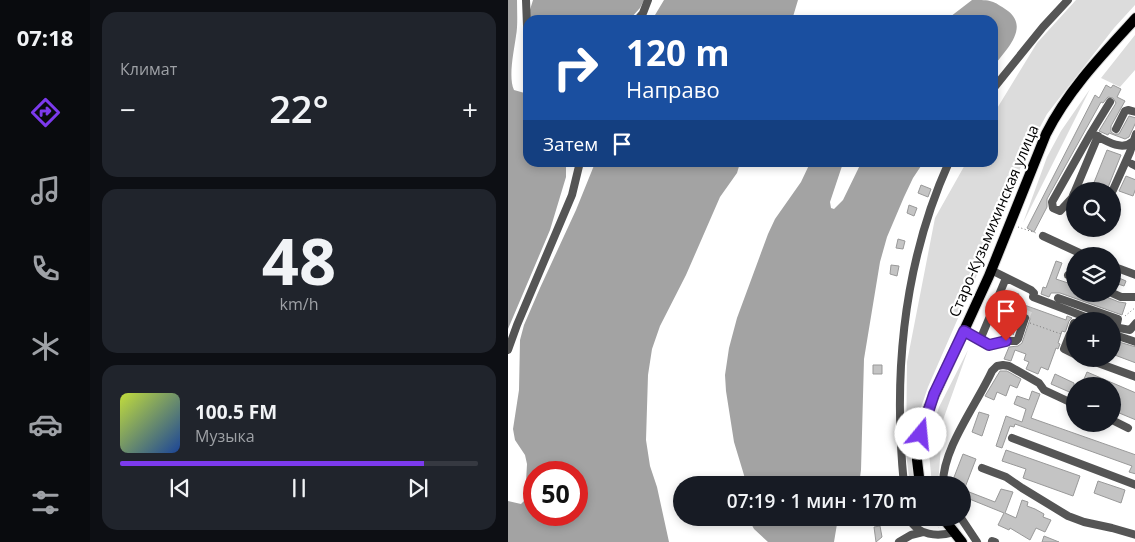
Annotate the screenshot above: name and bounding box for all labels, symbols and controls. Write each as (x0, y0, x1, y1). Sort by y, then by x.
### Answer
text: 07:18 (17, 22, 73, 52)
text: 120 m (626, 29, 730, 76)
icon: right (543, 35, 608, 100)
text: Климат (120, 58, 177, 80)
text: Направо (626, 74, 720, 104)
text: 22° (269, 82, 329, 134)
text: − (120, 90, 136, 128)
text: + (462, 90, 478, 128)
icon: directions (28, 95, 63, 130)
street label: Старо-Кузьмихинская улица (943, 121, 1043, 320)
icon: arrive (608, 130, 636, 158)
text: Затем (543, 131, 598, 157)
icon: music (28, 173, 63, 208)
map controls (1066, 182, 1121, 432)
button: search (1066, 182, 1121, 237)
text: 48 (262, 216, 336, 304)
button: layers (1066, 247, 1121, 302)
icon: phone (28, 251, 63, 286)
pin (985, 290, 1027, 341)
text: km/h (280, 293, 318, 315)
icon: arrive (992, 297, 1020, 325)
button: + (1066, 312, 1121, 367)
icon: climate (28, 329, 63, 364)
button: − (1066, 377, 1121, 432)
text: 100.5 FM (195, 399, 277, 425)
icon: car (28, 407, 63, 442)
position arrow (894, 407, 946, 459)
text: Музыка (195, 425, 255, 447)
speed limit sign: 50 (523, 461, 588, 526)
icon: previous (166, 474, 194, 502)
icon: pause (285, 474, 313, 502)
icon: next (404, 474, 432, 502)
icon: filters (28, 485, 63, 520)
text: 07:19 · 1 мин · 170 m (727, 488, 917, 514)

